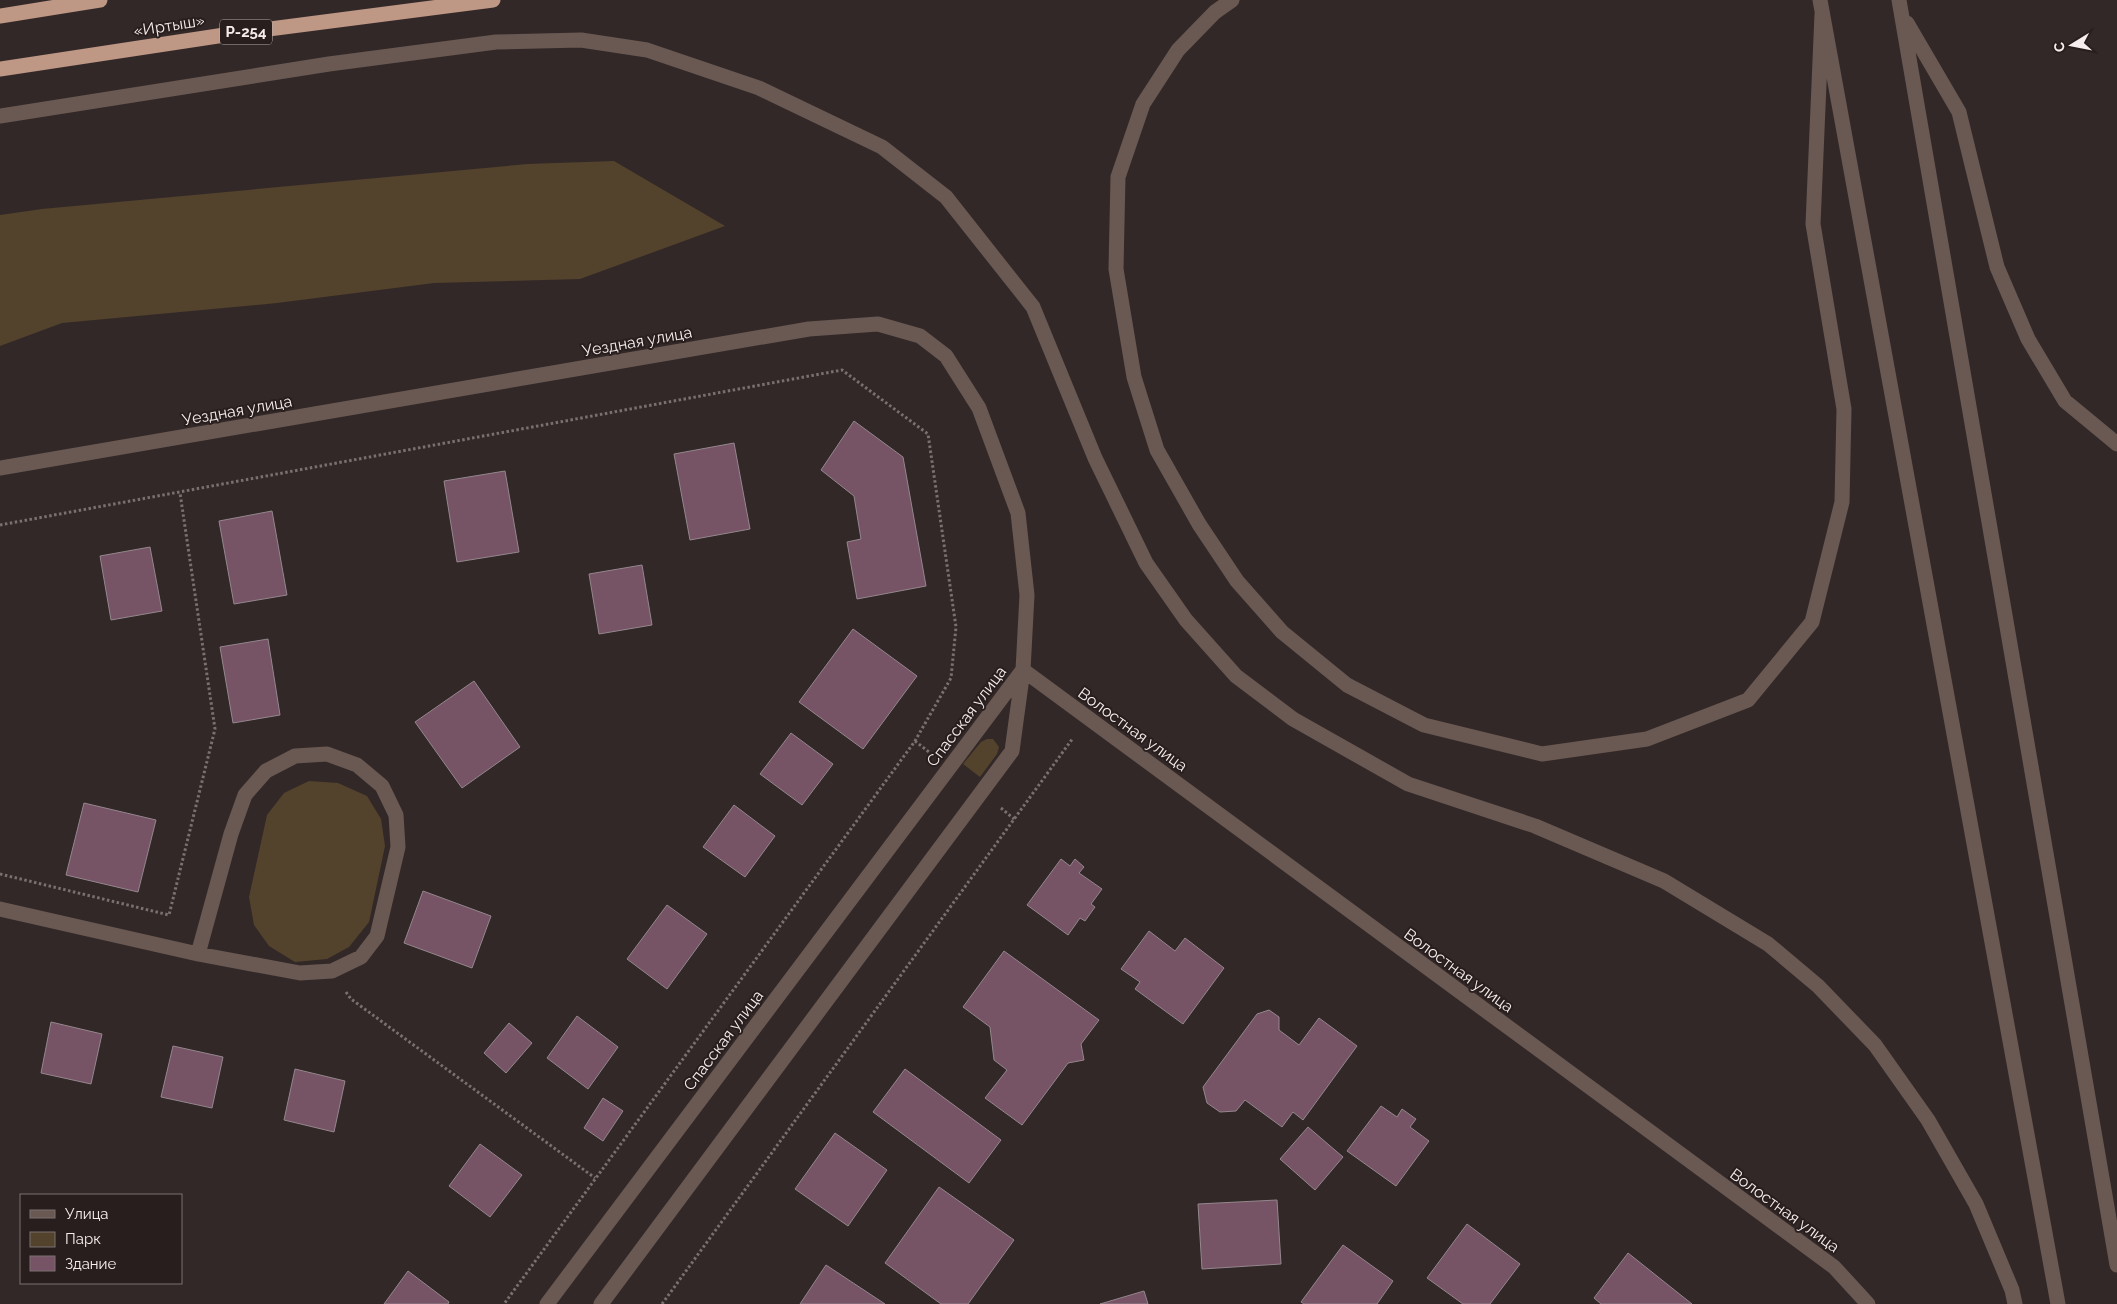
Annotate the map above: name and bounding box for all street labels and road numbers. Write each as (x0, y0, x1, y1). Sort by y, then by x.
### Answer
street label: «Иртыш» (132, 11, 206, 40)
road number: Р-254 (220, 20, 272, 44)
street label: Уездная улица (581, 322, 693, 360)
street label: Уездная улица (181, 391, 293, 429)
street label: Спасская улица (923, 662, 1010, 770)
street label: Волостная улица (1074, 683, 1191, 775)
street label: Волостная улица (1400, 924, 1517, 1016)
street label: Спасская улица (680, 986, 767, 1094)
street label: Волостная улица (1726, 1164, 1843, 1256)

